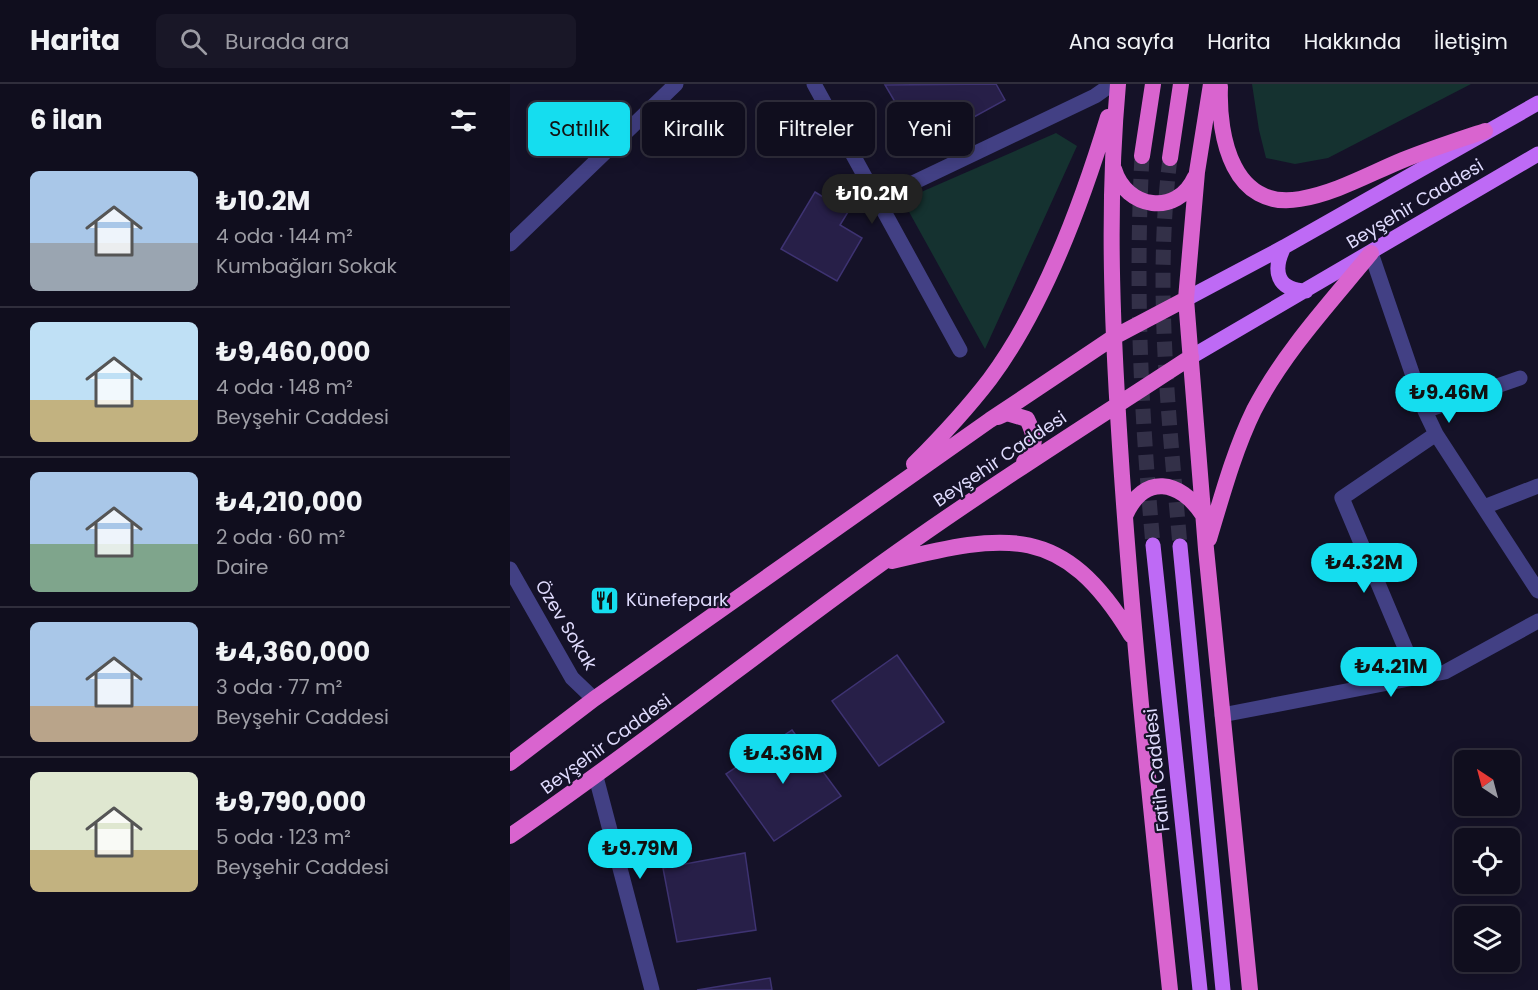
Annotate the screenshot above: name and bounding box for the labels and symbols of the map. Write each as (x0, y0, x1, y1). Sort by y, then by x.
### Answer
street label: Beyşehir Caddesi (1342, 153, 1488, 254)
pin: ₺10.2M (823, 174, 921, 225)
pin: ₺9.46M (1400, 373, 1498, 424)
street label: Beyşehir Caddesi (928, 405, 1071, 512)
pin: ₺4.32M (1315, 543, 1413, 594)
street label: Özev Sokak (530, 575, 604, 675)
restaurant icon: Künefepark (589, 584, 621, 616)
place label: Künefepark (626, 587, 729, 612)
pin: ₺4.21M (1342, 647, 1440, 698)
street label: Beyşehir Caddesi (535, 688, 676, 799)
street label: Fatih Caddesi (1138, 707, 1175, 833)
pin: ₺4.36M (734, 734, 832, 785)
north arrow (1454, 750, 1520, 816)
pin: ₺9.79M (591, 829, 689, 880)

